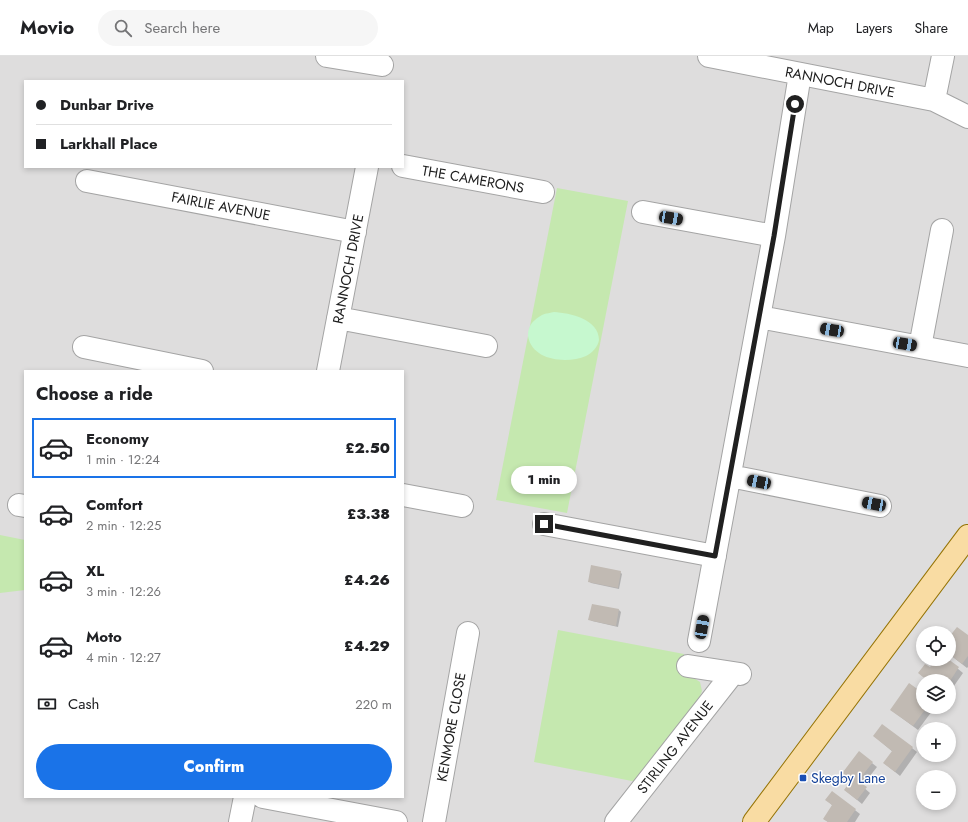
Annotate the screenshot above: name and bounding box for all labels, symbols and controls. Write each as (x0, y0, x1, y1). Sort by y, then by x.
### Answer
search box (98, 10, 378, 46)
text: Movio (20, 14, 74, 41)
icon: search (112, 17, 134, 39)
text: Search here (144, 17, 220, 39)
text: Map (808, 18, 834, 38)
text: Layers (856, 18, 892, 38)
text: Share (914, 18, 948, 38)
street label: RANNOCH DRIVE (783, 62, 897, 102)
text: Dunbar Drive (60, 94, 154, 116)
route start (786, 95, 804, 113)
text: Larkhall Place (60, 133, 158, 155)
street label: THE CAMERONS (420, 160, 526, 198)
street label: FAIRLIE AVENUE (170, 187, 272, 225)
car (658, 210, 684, 226)
street label: RANNOCH DRIVE (328, 212, 368, 326)
car (819, 322, 845, 338)
car (892, 336, 918, 352)
text: Choose a ride (36, 381, 153, 407)
text: Economy (86, 428, 149, 450)
icon: car (38, 430, 74, 466)
text: £2.50 (345, 437, 390, 459)
text: 1 min · 12:24 (86, 450, 160, 469)
callout: 1 min (511, 466, 577, 494)
text: 1 min (528, 470, 560, 489)
car (746, 474, 772, 490)
text: Comfort (86, 494, 143, 516)
icon: car (38, 496, 74, 532)
car (861, 496, 887, 512)
text: £3.38 (347, 503, 390, 525)
route end (535, 515, 553, 533)
text: 2 min · 12:25 (86, 516, 161, 535)
text: XL (86, 560, 104, 582)
icon: car (38, 562, 74, 598)
text: £4.26 (344, 569, 390, 591)
text: 3 min · 12:26 (86, 582, 161, 601)
car (694, 614, 710, 640)
text: Moto (86, 626, 122, 648)
map controls (916, 626, 956, 810)
button: locate (916, 626, 956, 666)
icon: car (38, 628, 74, 664)
text: £4.29 (344, 635, 390, 657)
text: 4 min · 12:27 (86, 648, 161, 667)
street label: KENMORE CLOSE (432, 671, 470, 783)
button: layers (916, 674, 956, 714)
icon: cash (36, 693, 58, 715)
text: Cash (68, 693, 99, 715)
text: 220 m (355, 695, 392, 714)
street label: STIRLING AVENUE (632, 696, 718, 798)
button: + (916, 722, 956, 762)
button: Confirm (36, 744, 392, 790)
place label: Skegby Lane (811, 768, 886, 788)
button: − (916, 770, 956, 810)
marker: Skegby Lane (798, 773, 808, 783)

